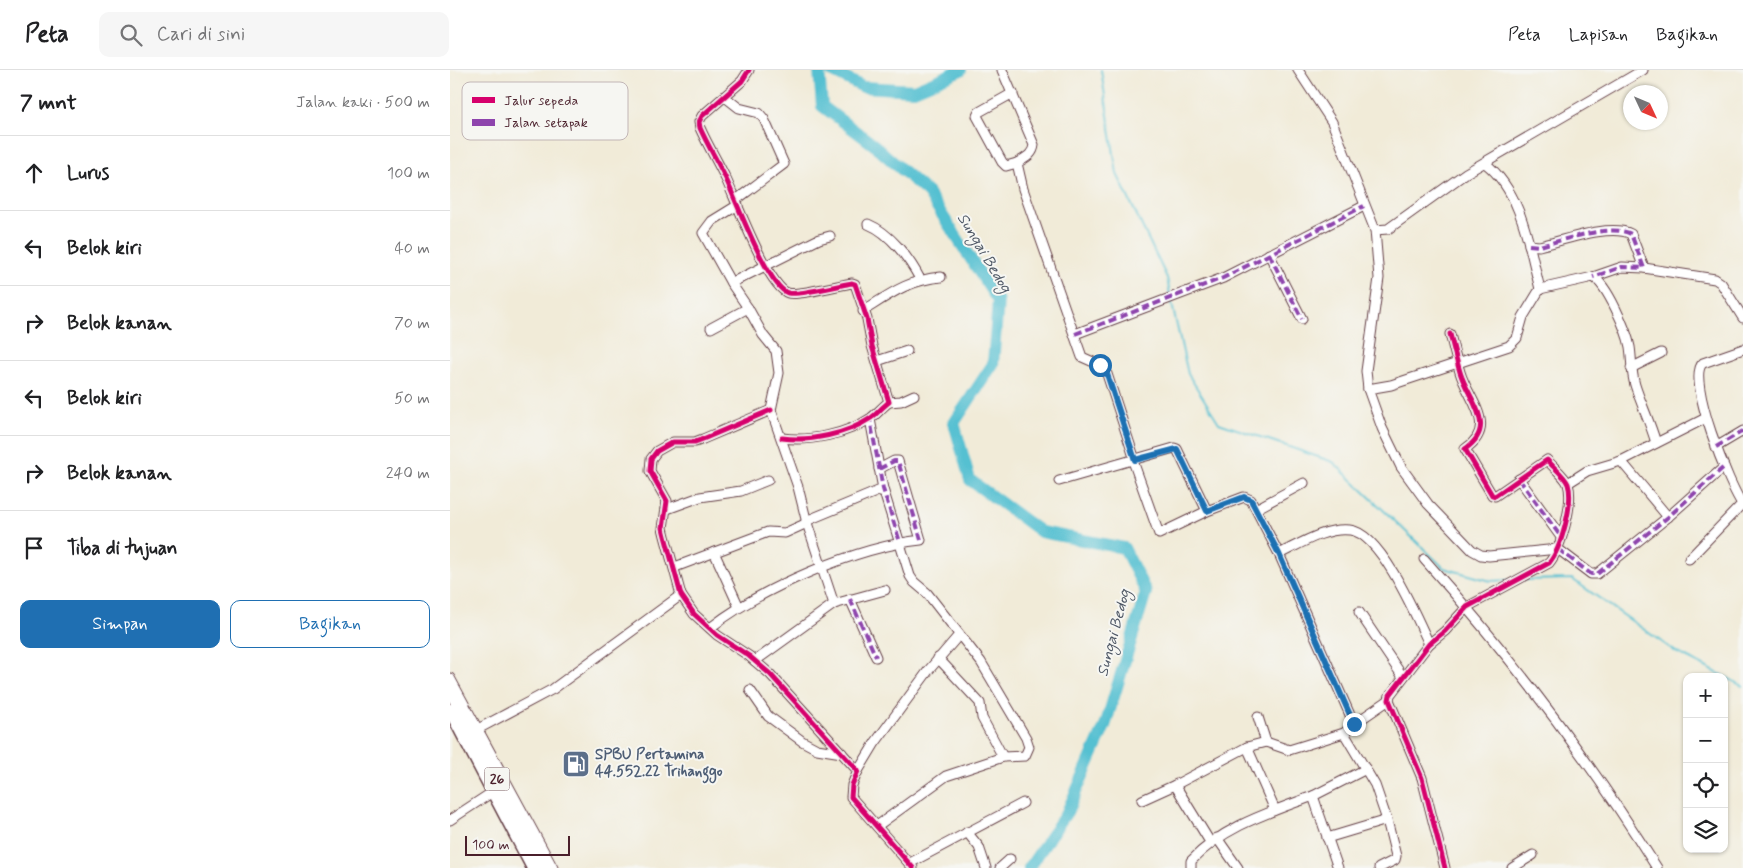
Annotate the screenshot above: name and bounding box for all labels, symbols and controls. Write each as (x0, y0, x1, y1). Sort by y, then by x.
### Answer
search box (99, 12, 449, 57)
text: Peta (25, 19, 69, 50)
icon: search (117, 21, 145, 49)
text: Cari di sini (157, 22, 245, 47)
text: Peta (1508, 23, 1541, 47)
text: Lapisan (1569, 23, 1628, 47)
text: Bagikan (1656, 23, 1718, 47)
legend (462, 82, 628, 140)
north arrow (1623, 85, 1668, 130)
text: 7 mnt (20, 89, 77, 117)
text: Jalan kaki · 500 m (296, 92, 430, 113)
text: Jalur sepeda (504, 92, 578, 110)
text: Jalan setapak (504, 114, 588, 132)
icon: ahead (20, 159, 48, 187)
text: Lurus (67, 161, 109, 186)
text: 100 m (387, 163, 430, 184)
water label: Sungai Bedog (950, 209, 1016, 298)
icon: left (20, 234, 48, 262)
text: Belok kiri (67, 236, 142, 261)
text: 40 m (394, 238, 430, 259)
icon: right (20, 309, 48, 337)
text: Belok kanan (67, 311, 172, 336)
text: 70 m (394, 313, 430, 334)
route start (1089, 354, 1112, 377)
icon: left (20, 384, 48, 412)
text: Belok kiri (67, 386, 142, 411)
text: 50 m (394, 388, 430, 409)
icon: right (20, 459, 48, 487)
text: Belok kanan (67, 461, 172, 486)
text: 240 m (386, 463, 430, 484)
icon: arrive (20, 534, 48, 562)
text: Tiba di tujuan (67, 536, 178, 561)
water label: Sungai Bedog (1092, 586, 1138, 679)
button: Simpan (20, 600, 220, 648)
button: Bagikan (230, 600, 430, 648)
map controls (1683, 673, 1728, 853)
button: + (1683, 673, 1728, 718)
route end (1343, 713, 1366, 736)
button: − (1683, 718, 1728, 763)
place label: SPBU Pertamina 44.552.22 Trihanggo (595, 745, 723, 784)
fuel station icon: SPBU Pertamina 44.552.22 Trihanggo (561, 749, 591, 779)
button: locate (1683, 763, 1728, 808)
road number: 26 (484, 768, 510, 791)
button: layers (1683, 808, 1728, 853)
scale bar (465, 833, 570, 856)
text: 100 m (472, 836, 510, 854)

